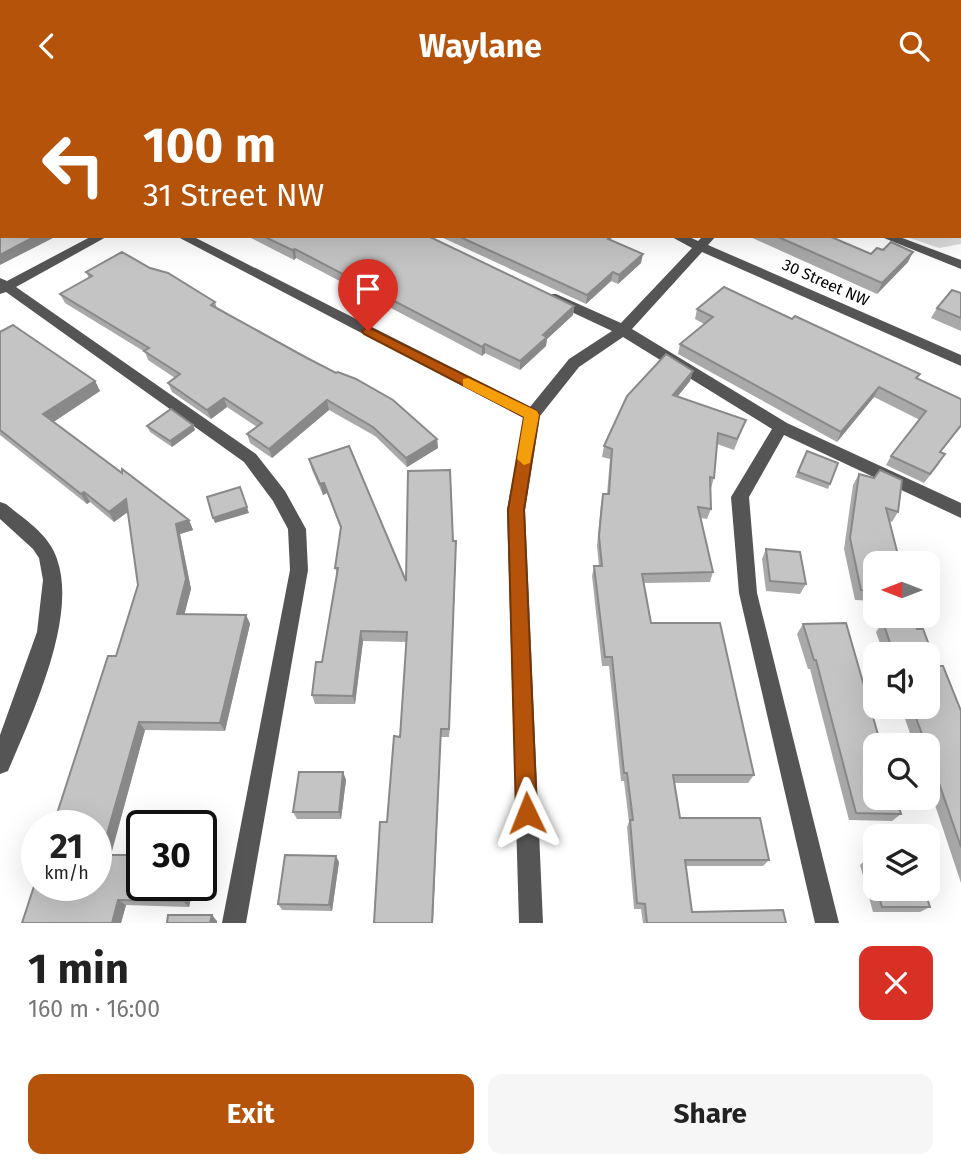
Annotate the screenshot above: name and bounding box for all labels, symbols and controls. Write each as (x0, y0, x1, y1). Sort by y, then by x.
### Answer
icon: back (28, 27, 66, 65)
text: Waylane (419, 27, 542, 65)
icon: search (895, 27, 933, 65)
text: 100 m (143, 116, 276, 175)
icon: left (28, 119, 119, 210)
text: 31 Street NW (143, 176, 324, 214)
street label: 30 Street NW (779, 255, 872, 310)
pin (338, 259, 398, 331)
icon: arrive (349, 270, 387, 308)
north arrow (863, 551, 940, 628)
map controls (863, 551, 940, 901)
button: sound (863, 642, 940, 719)
button: search (863, 733, 940, 810)
position arrow (490, 776, 564, 850)
speed limit sign: 30 (126, 810, 217, 901)
button: layers (863, 824, 940, 901)
text: 21 (50, 825, 83, 867)
text: km/h (44, 862, 89, 884)
text: 1 min (28, 944, 129, 994)
button: close (859, 946, 933, 1020)
text: 160 m · 16:00 (28, 995, 160, 1023)
button: Exit (28, 1074, 474, 1154)
button: Share (488, 1074, 933, 1154)

